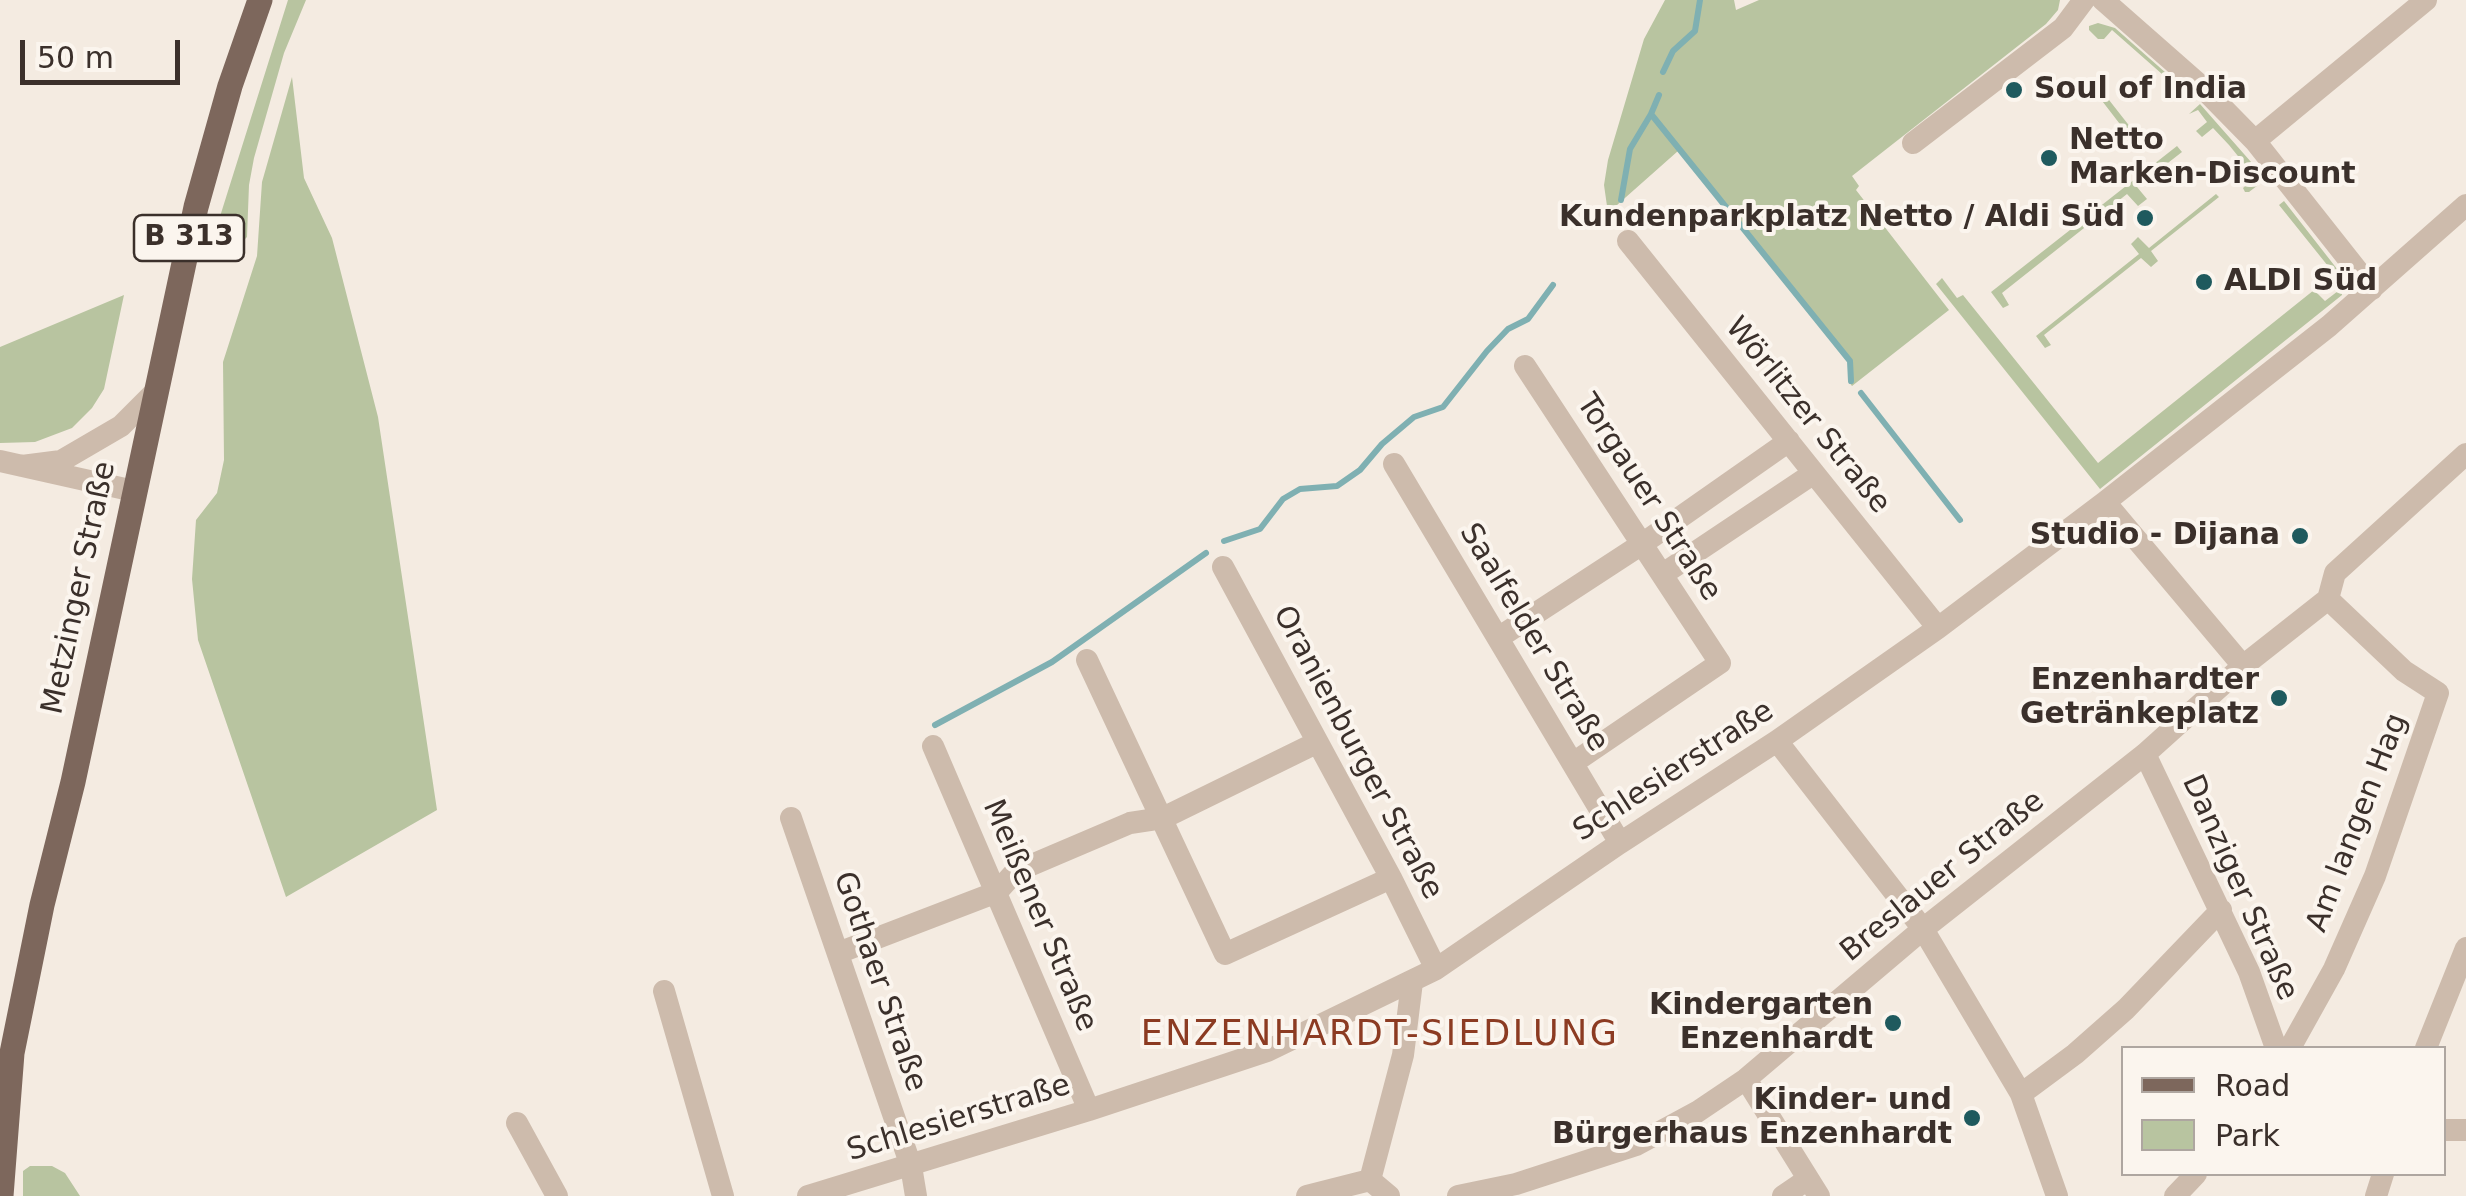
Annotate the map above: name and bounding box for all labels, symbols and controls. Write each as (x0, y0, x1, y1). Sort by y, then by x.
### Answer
scale bar (25, 20, 185, 82)
text: 50 m (37, 40, 114, 75)
place label: Soul of India (2034, 72, 2247, 108)
marker: Soul of India (2003, 79, 2025, 101)
place label: Netto Marken-Discount (2069, 123, 2356, 194)
marker: Netto Marken-Discount (2038, 147, 2060, 169)
place label: Kundenparkplatz Netto / Aldi Süd (1559, 200, 2125, 236)
marker: Kundenparkplatz Netto / Aldi Süd (2134, 207, 2156, 229)
road number: B 313 (134, 215, 244, 261)
place label: ALDI Süd (2224, 264, 2377, 300)
marker: ALDI Süd (2193, 271, 2215, 293)
street label: Wörlitzer Straße (1717, 311, 1897, 521)
street label: Torgauer Straße (1568, 388, 1728, 608)
street label: Metzinger Straße (36, 458, 124, 718)
street label: Saalfelder Straße (1451, 517, 1615, 759)
place label: Studio - Dijana (2030, 518, 2280, 554)
marker: Studio - Dijana (2289, 525, 2311, 547)
street label: Oranienburger Straße (1264, 600, 1450, 906)
place label: Enzenhardter Getränkeplatz (2020, 663, 2259, 734)
marker: Enzenhardter Getränkeplatz (2268, 687, 2290, 709)
street label: Schlesierstraße (1567, 694, 1781, 850)
street label: Am langen Hag (2300, 709, 2416, 937)
street label: Danziger Straße (2173, 770, 2305, 1006)
street label: Breslauer Straße (1834, 784, 2052, 970)
street label: Meißener Straße (974, 795, 1104, 1037)
street label: Gothaer Straße (825, 867, 933, 1097)
place label: Kindergarten Enzenhardt (1649, 988, 1873, 1058)
marker: Kindergarten Enzenhardt (1882, 1012, 1904, 1034)
district label: ENZENHARDT-SIEDLUNG (1141, 1015, 1619, 1057)
legend (2121, 1046, 2446, 1176)
street label: Schlesierstraße (843, 1068, 1075, 1170)
text: Road (2215, 1068, 2290, 1103)
place label: Kinder- und Bürgerhaus Enzenhardt (1552, 1083, 1952, 1154)
marker: Kinder- und Bürgerhaus Enzenhardt (1961, 1107, 1983, 1129)
text: Park (2215, 1118, 2280, 1153)

